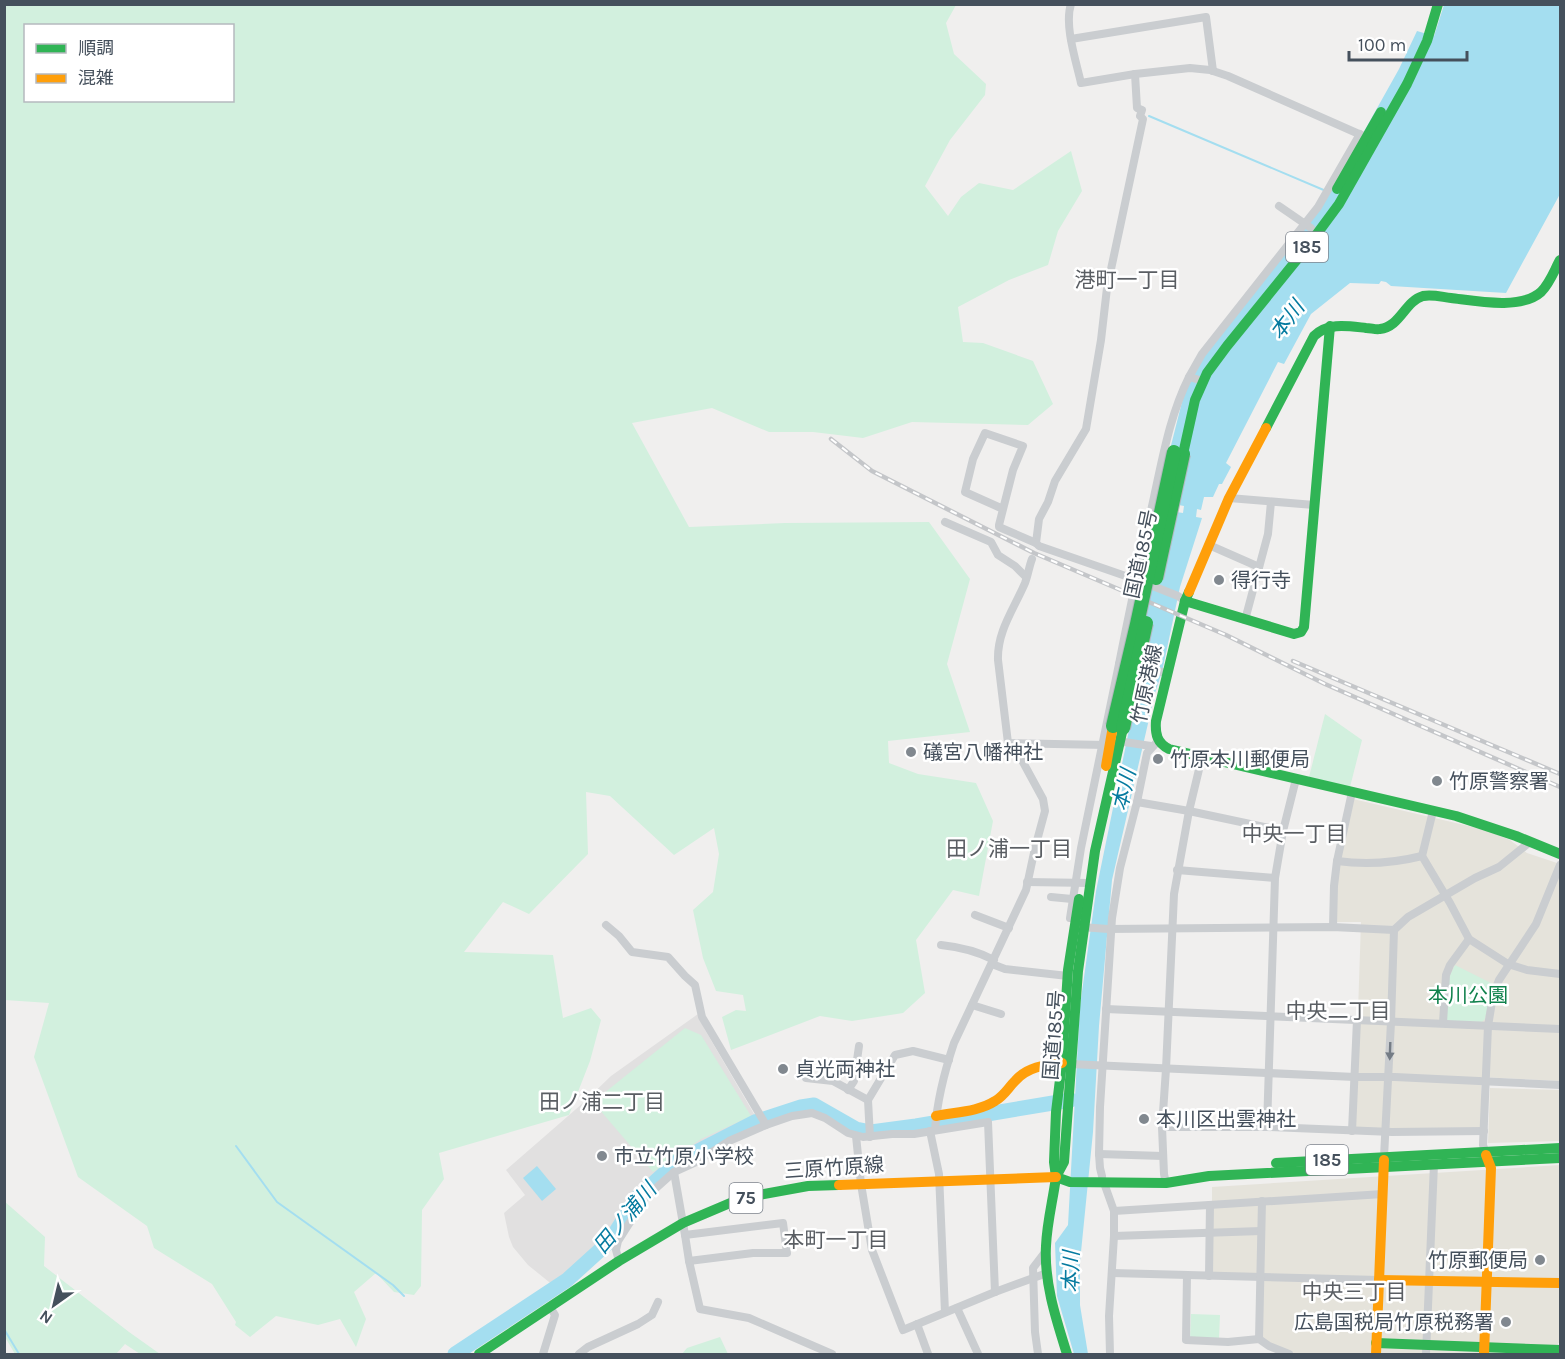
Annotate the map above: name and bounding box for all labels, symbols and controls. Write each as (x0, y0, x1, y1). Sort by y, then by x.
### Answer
legend (24, 24, 234, 102)
scale bar (1349, 24, 1468, 62)
text: 100 m (1358, 34, 1406, 56)
text: 順調 (78, 37, 114, 59)
text: 混雑 (78, 67, 114, 89)
road number: 185 (1286, 232, 1328, 262)
district label: 港町一丁目 (1075, 268, 1180, 292)
water label: 本川 (1265, 294, 1310, 344)
street label: 国道185号 (1120, 507, 1162, 601)
place label: 得行寺 (1231, 569, 1291, 592)
marker: 得行寺 (1212, 573, 1226, 587)
street label: 竹原港線 (1127, 642, 1167, 726)
place label: 礒宮八幡神社 (923, 741, 1043, 764)
marker: 礒宮八幡神社 (904, 745, 918, 759)
place label: 竹原本川郵便局 (1170, 748, 1310, 771)
marker: 竹原本川郵便局 (1151, 752, 1165, 766)
water label: 本川 (1108, 765, 1141, 813)
place label: 竹原警察署 (1449, 770, 1549, 793)
marker: 竹原警察署 (1430, 774, 1444, 788)
district label: 中央一丁目 (1242, 822, 1347, 846)
district label: 田ノ浦一丁目 (946, 837, 1072, 861)
park label: 本川公園 (1428, 984, 1508, 1007)
street label: 国道185号 (1039, 989, 1069, 1081)
district label: 中央二丁目 (1286, 999, 1391, 1023)
one-way arrow (1386, 1042, 1395, 1061)
place label: 貞光両神社 (795, 1058, 895, 1081)
marker: 貞光両神社 (776, 1062, 790, 1076)
district label: 田ノ浦二丁目 (539, 1090, 665, 1114)
place label: 本川区出雲神社 (1156, 1108, 1296, 1131)
marker: 本川区出雲神社 (1137, 1112, 1151, 1126)
place label: 市立竹原小学校 (614, 1145, 754, 1168)
road number: 185 (1306, 1145, 1348, 1175)
marker: 市立竹原小学校 (595, 1149, 609, 1163)
street label: 三原竹原線 (783, 1153, 885, 1183)
water label: 田ノ浦川 (589, 1177, 662, 1258)
road number: 75 (730, 1183, 762, 1213)
district label: 本町一丁目 (784, 1228, 889, 1252)
water label: 本川 (1059, 1249, 1083, 1293)
place label: 竹原郵便局 (1428, 1249, 1528, 1272)
marker: 竹原郵便局 (1533, 1253, 1547, 1267)
north arrow (24, 1275, 84, 1335)
district label: 中央三丁目 (1302, 1280, 1407, 1304)
text: N (36, 1306, 56, 1328)
place label: 広島国税局竹原税務署 (1294, 1311, 1494, 1334)
marker: 広島国税局竹原税務署 (1499, 1315, 1513, 1329)

